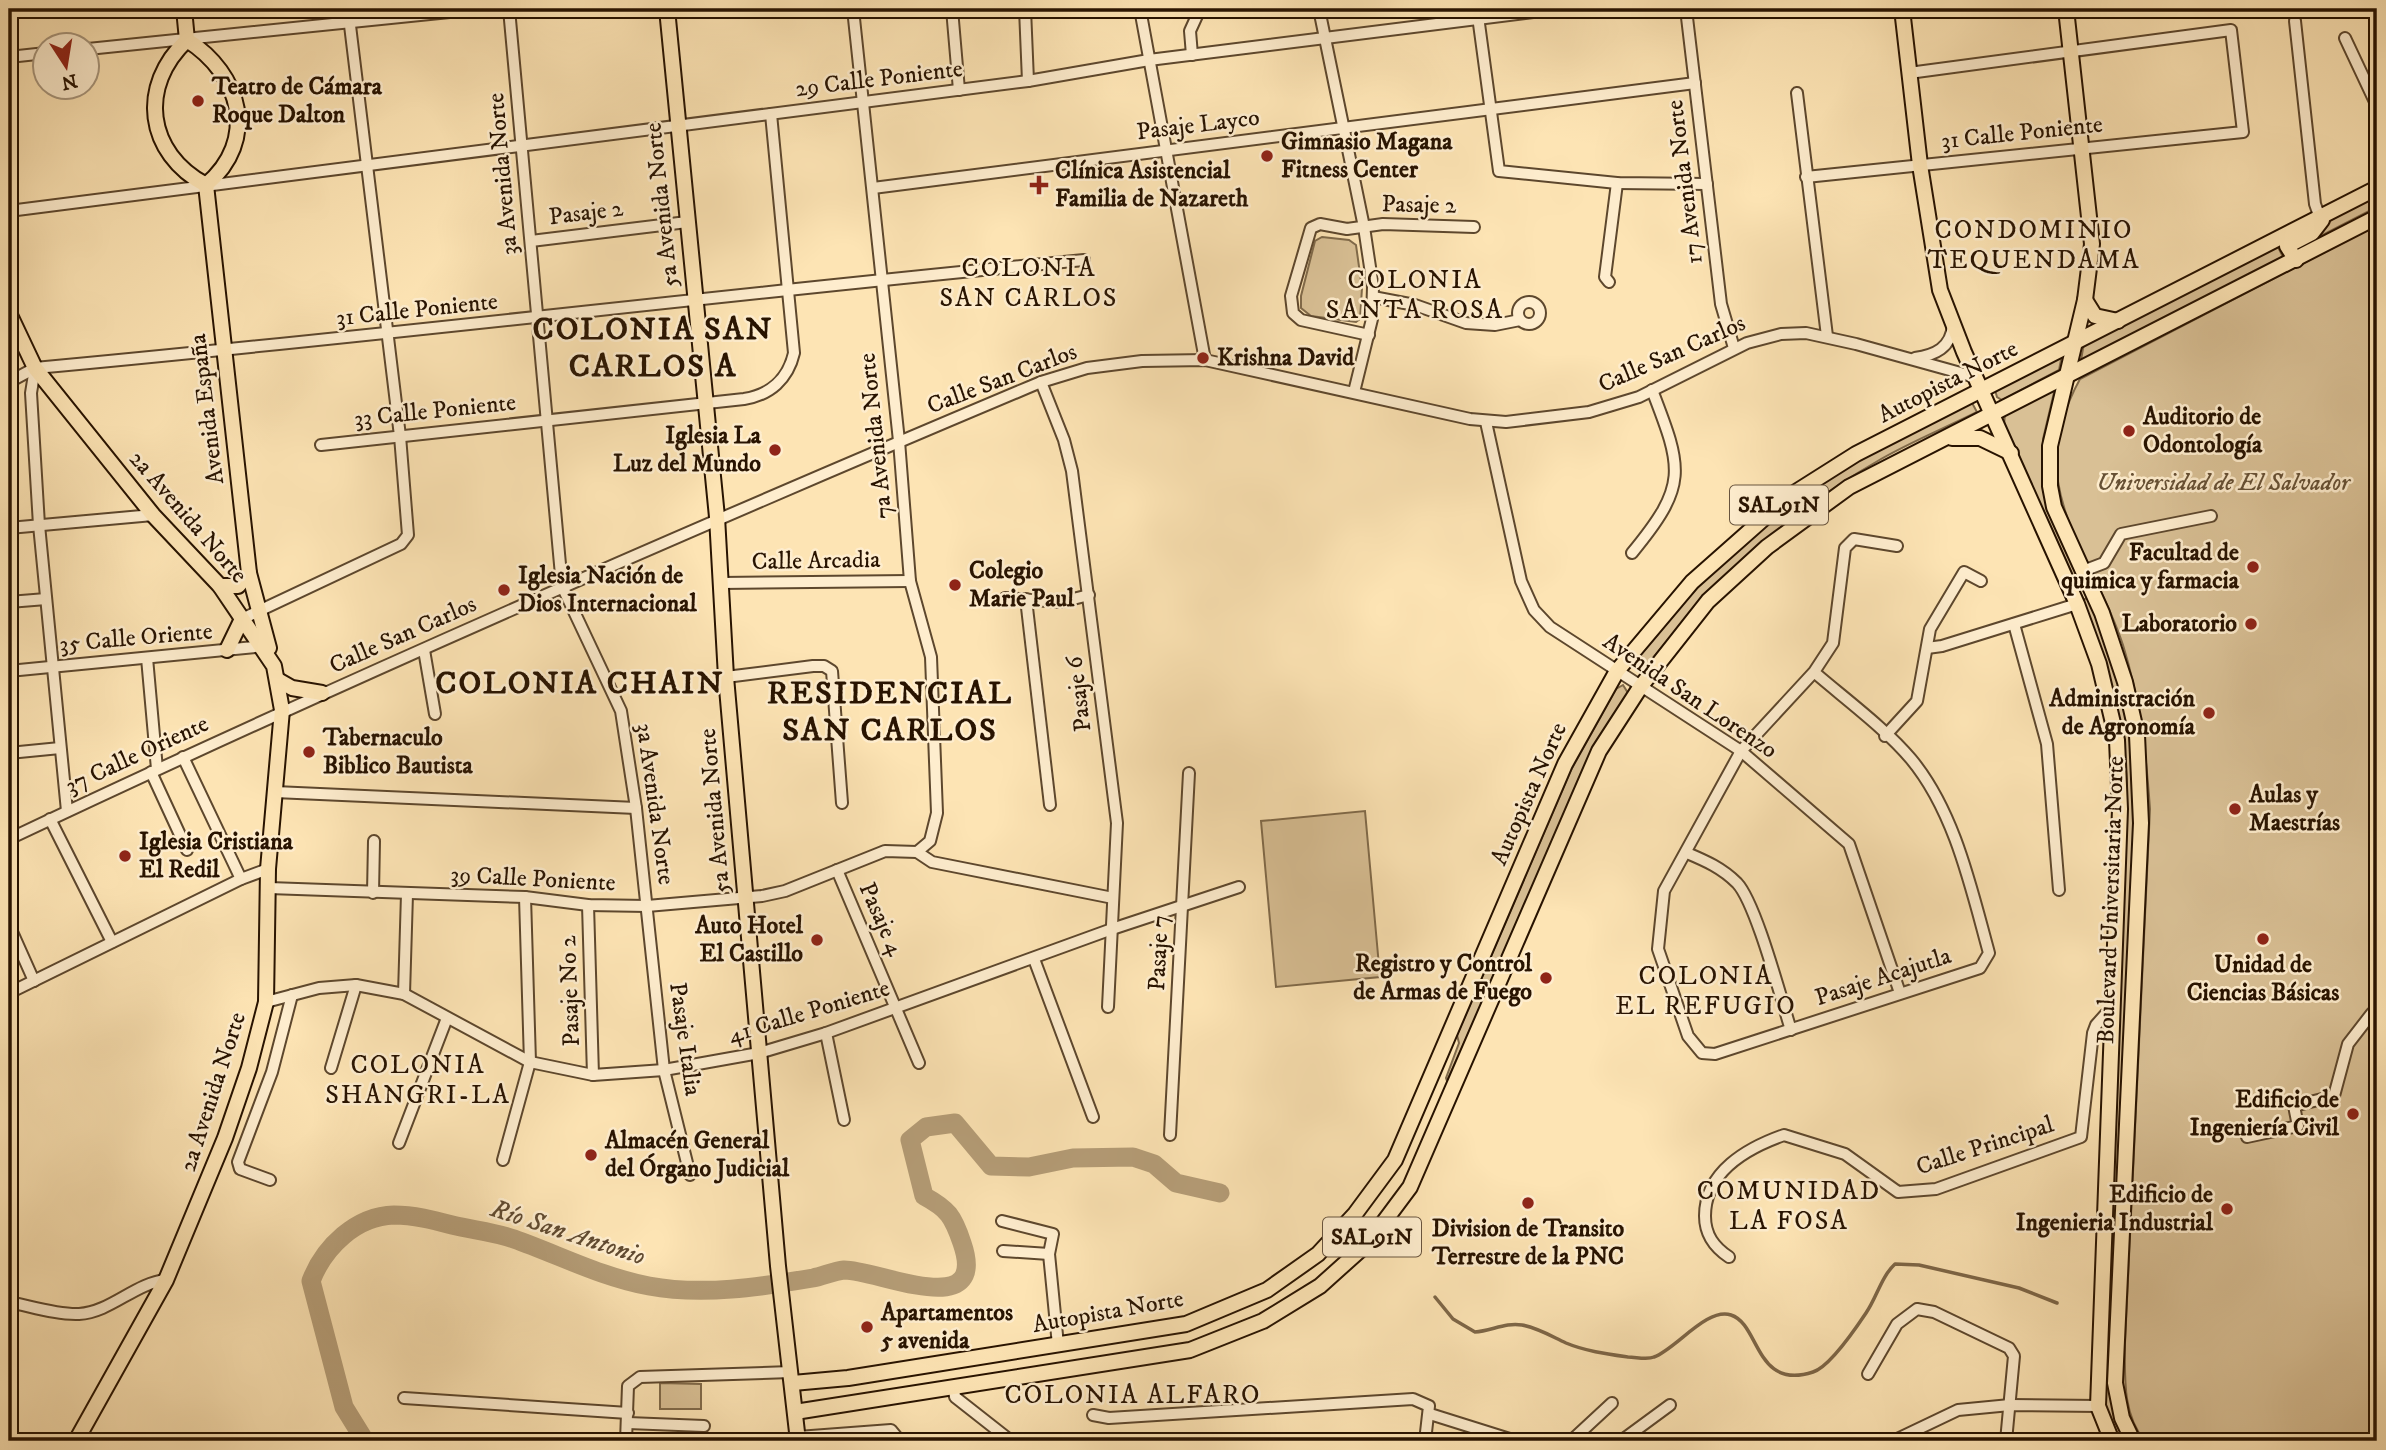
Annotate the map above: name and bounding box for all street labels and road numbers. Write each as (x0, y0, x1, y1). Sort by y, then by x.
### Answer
street label: 29 Calle Poniente (794, 54, 964, 104)
street label: 3a Avenida Norte (481, 91, 525, 256)
street label: 17 Avenida Norte (1660, 98, 1710, 266)
street label: Pasaje Layco (1135, 103, 1261, 147)
street label: 31 Calle Poniente (1940, 110, 2104, 156)
street label: 5a Avenida Norte (638, 121, 686, 289)
street label: Pasaje 2 (1381, 189, 1457, 221)
street label: Pasaje 2 (547, 194, 625, 232)
street label: 31 Calle Poniente (335, 287, 499, 333)
street label: Calle San Carlos (1594, 308, 1750, 400)
street label: Avenida España (183, 331, 231, 486)
street label: Autopista Norte (1873, 334, 2023, 430)
street label: Calle San Carlos (923, 337, 1081, 421)
street label: 7a Avenida Norte (852, 352, 900, 520)
street label: 33 Calle Poniente (353, 388, 517, 434)
street label: 2a Avenida Norte (122, 445, 254, 589)
road number: SAL91N (1730, 485, 1828, 524)
street label: Calle Arcadia (751, 545, 881, 577)
street label: Calle San Carlos (325, 589, 481, 681)
street label: 35 Calle Oriente (58, 616, 214, 660)
street label: Avenida San Lorenzo (1597, 626, 1783, 766)
street label: Pasaje 6 (1059, 653, 1099, 733)
street label: 37 Calle Oriente (61, 709, 213, 801)
street label: Autopista Norte (1484, 718, 1574, 870)
street label: 3a Avenida Norte (629, 721, 681, 887)
street label: 5a Avenida Norte (693, 727, 737, 895)
street label: Boulevard Universitaria Norte (2091, 755, 2131, 1045)
street label: 39 Calle Poniente (450, 860, 616, 898)
street label: Pasaje 4 (852, 878, 911, 961)
street label: Pasaje 7 (1142, 914, 1176, 992)
street label: Pasaje No 2 (553, 935, 587, 1047)
street label: Pasaje Acajutla (1811, 941, 1956, 1013)
street label: 41 Calle Poniente (725, 973, 893, 1051)
street label: Pasaje Italia (662, 980, 708, 1098)
street label: 2a Avenida Norte (173, 1008, 253, 1175)
street label: Calle Principal (1912, 1109, 2058, 1182)
road number: SAL91N (1323, 1218, 1421, 1256)
street label: Autopista Norte (1030, 1284, 1186, 1340)

